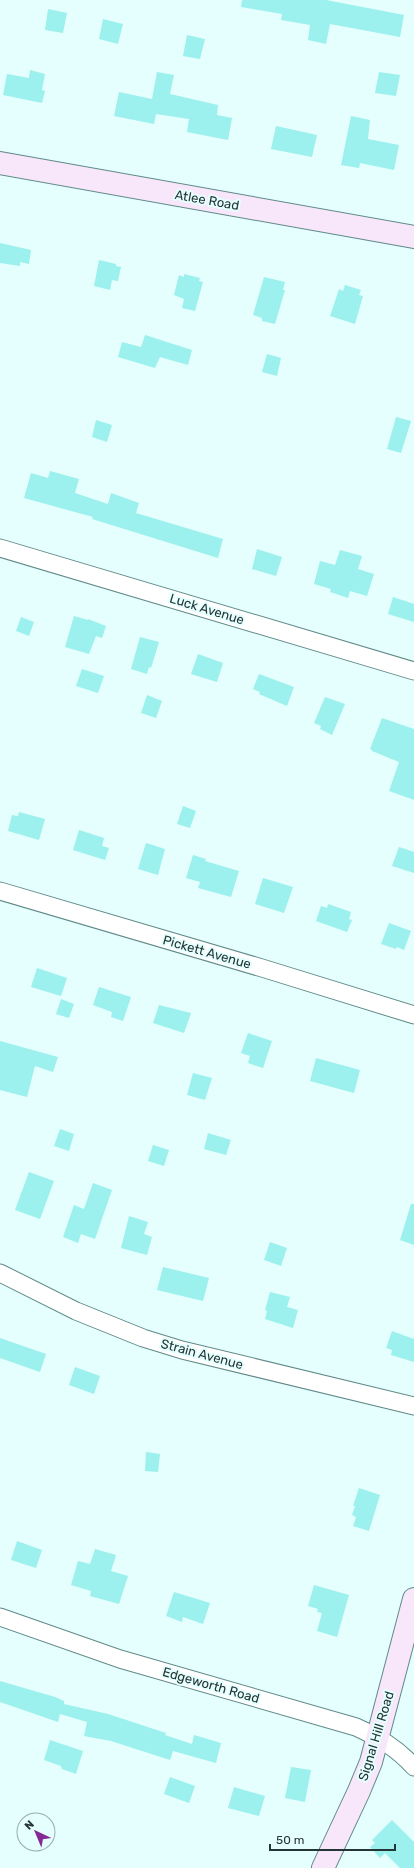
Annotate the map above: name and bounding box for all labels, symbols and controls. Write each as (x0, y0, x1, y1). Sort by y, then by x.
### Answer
street label: Atlee Road (174, 187, 240, 213)
street label: Luck Avenue (168, 591, 246, 627)
street label: Pickett Avenue (161, 932, 253, 972)
street label: Strain Avenue (159, 1336, 245, 1372)
street label: Edgeworth Road (161, 1664, 261, 1707)
street label: Signal Hill Road (355, 1689, 398, 1783)
north arrow (16, 1812, 56, 1852)
text: N (22, 1818, 37, 1833)
scale bar (270, 1826, 395, 1852)
text: 50 m (276, 1833, 304, 1847)

